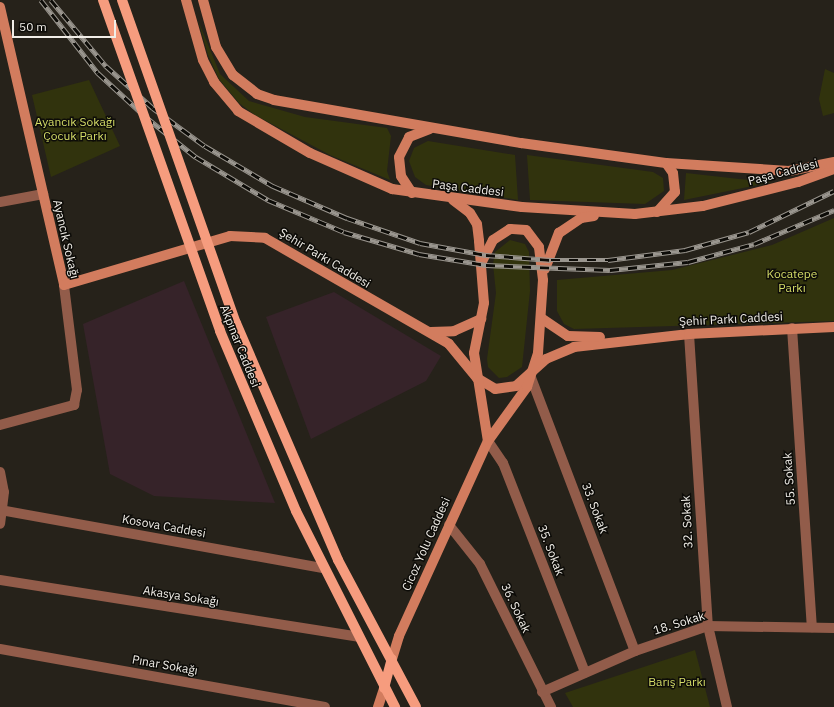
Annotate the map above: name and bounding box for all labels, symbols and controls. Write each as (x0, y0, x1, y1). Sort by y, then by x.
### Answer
scale bar (14, 12, 118, 38)
text: 50 m (19, 19, 47, 34)
park label: Ayancık Sokağı Çocuk Parkı (35, 115, 115, 143)
street label: Paşa Caddesi (746, 156, 820, 188)
street label: Paşa Caddesi (431, 176, 505, 200)
street label: Ayancık Sokağı (50, 198, 82, 280)
street label: Şehir Parkı Caddesi (277, 225, 373, 291)
park label: Kocatepe Parkı (767, 267, 817, 295)
street label: Akpınar Caddesi (217, 303, 263, 389)
street label: Şehir Parkı Caddesi (679, 309, 783, 329)
street label: 55. Sokak (780, 452, 798, 506)
street label: 33. Sokak (579, 481, 611, 535)
street label: Cicoz Yolu Caddesi (399, 495, 453, 593)
street label: 32. Sokak (678, 495, 696, 549)
street label: Kosova Caddesi (121, 512, 207, 540)
street label: 35. Sokak (535, 523, 567, 577)
street label: 36. Sokak (498, 581, 534, 635)
street label: Akasya Sokağı (142, 583, 220, 609)
street label: 18. Sokak (651, 608, 707, 638)
street label: Pınar Sokağı (131, 652, 199, 678)
park label: Barış Parkı (648, 675, 706, 689)

